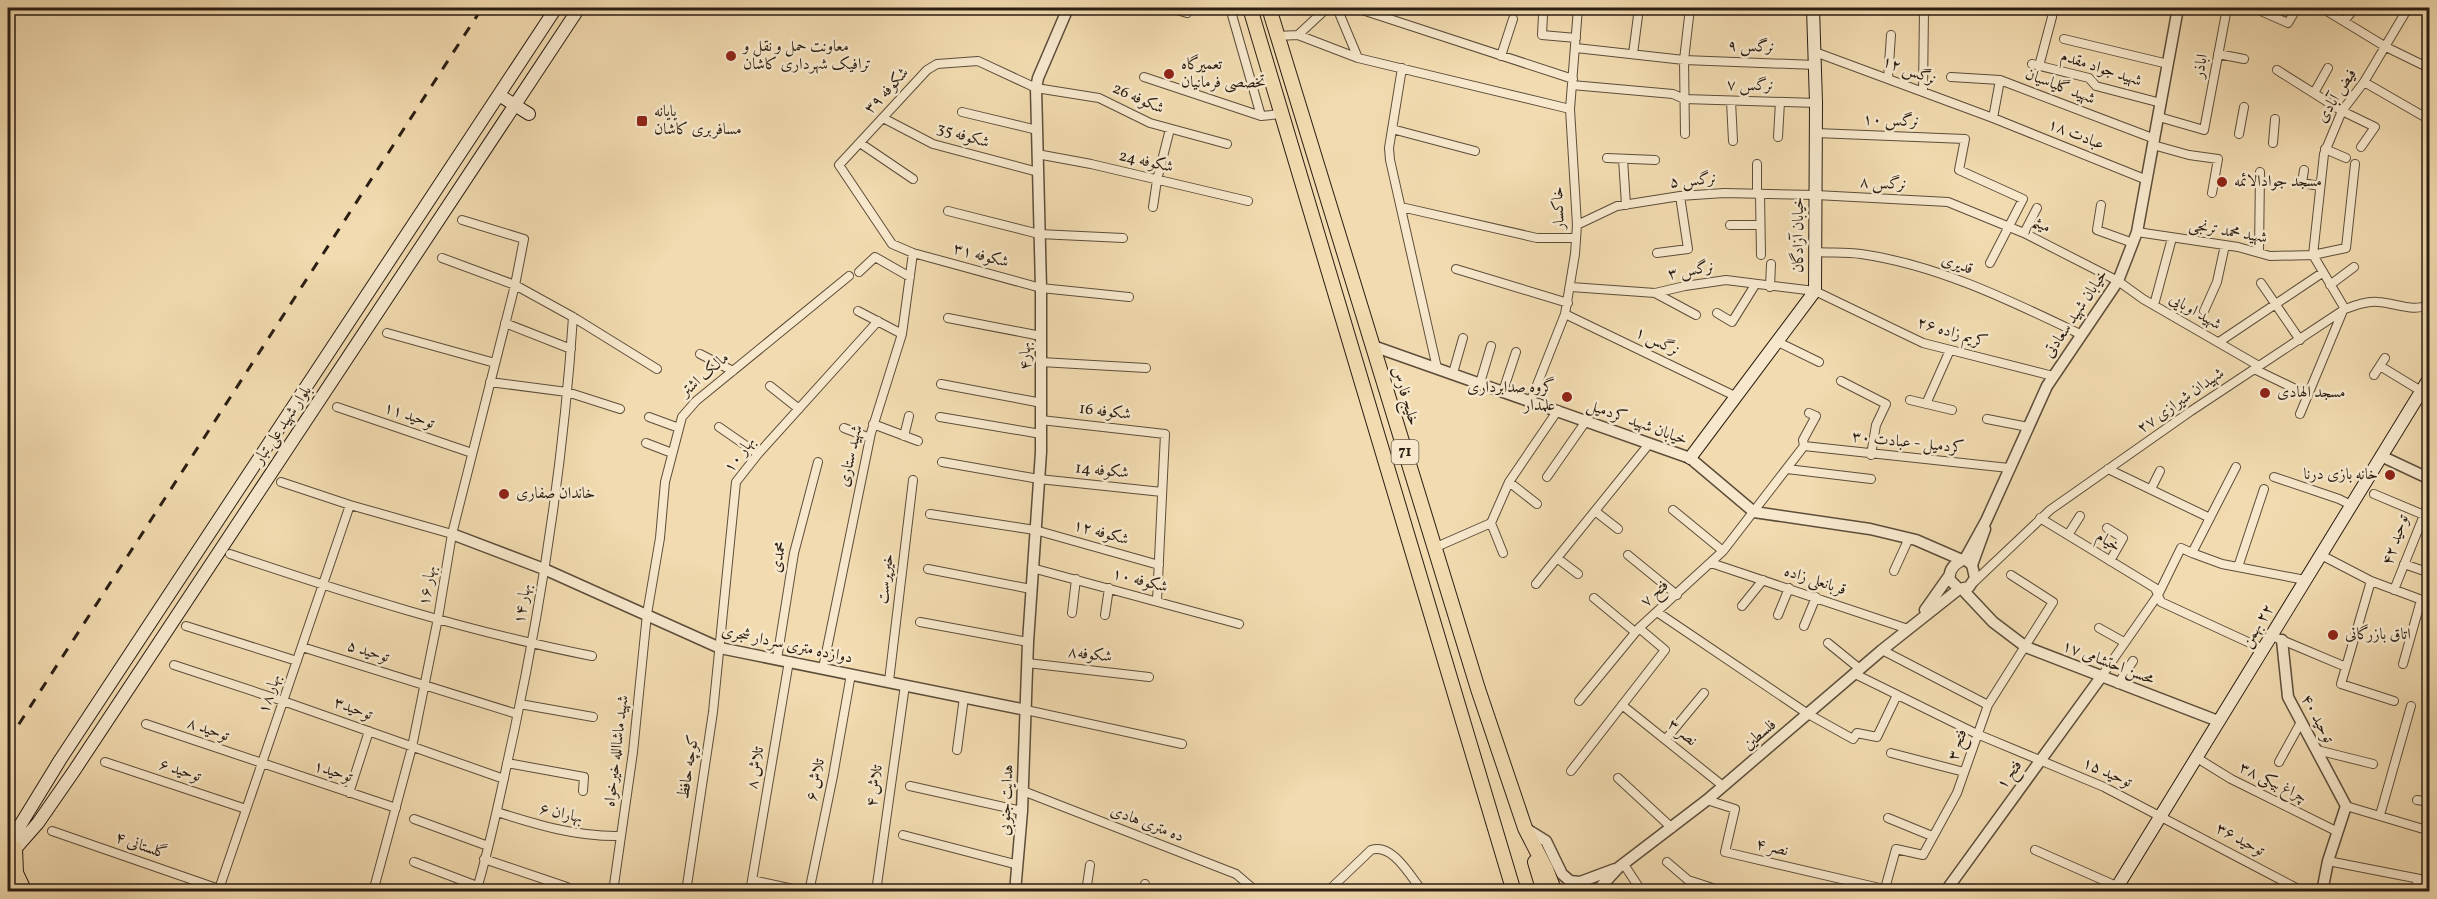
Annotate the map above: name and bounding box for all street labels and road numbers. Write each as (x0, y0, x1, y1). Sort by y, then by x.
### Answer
street label: نرگس ۹ (1727, 35, 1775, 59)
street label: شهید جواد مقدم (2057, 45, 2145, 94)
street label: نرگس ۱۲ (1879, 51, 1939, 91)
street label: اباذر (2188, 52, 2214, 82)
street label: شکوفه ۳۹ (860, 63, 914, 119)
street label: شهید گلیاسیان (2022, 64, 2098, 110)
street label: فیض آبادی (2311, 65, 2363, 127)
street label: نرگس ۷ (1726, 75, 1774, 97)
street label: شکوفه 26 (1109, 78, 1167, 120)
street label: نرگس ۱۰ (1863, 109, 1919, 133)
street label: عبادت ۱۸ (2044, 114, 2108, 156)
street label: شکوفه 35 (934, 118, 992, 154)
street label: شکوفه 24 (1116, 145, 1176, 179)
street label: نرگس ۵ (1669, 168, 1717, 194)
street label: نرگس ۸ (1859, 172, 1907, 196)
street label: خاکسار (1547, 186, 1571, 232)
street label: خیابان آزادگان (1788, 197, 1810, 273)
street label: میثم (2026, 211, 2054, 243)
street label: شهید محمد ترنجی (2187, 214, 2269, 250)
street label: شکوفه ۳۱ (951, 238, 1011, 274)
street label: قدیری (1938, 249, 1976, 281)
street label: نرگس ۳ (1666, 256, 1716, 286)
street label: خیابان شهید سعادتی (2038, 265, 2114, 363)
street label: شهید اوبایی (2165, 288, 2225, 336)
street label: کریم زاده ۲۶ (1914, 312, 1990, 356)
street label: نرگس ۱ (1631, 322, 1683, 362)
street label: بهار۴ (1015, 342, 1037, 370)
street label: مالک اشتر (674, 348, 734, 404)
street label: شهیدان شیرازی ۲۷ (2133, 363, 2229, 439)
street label: خلیج فارس (1384, 364, 1424, 429)
street label: بلوار شهید علی تبار (247, 381, 317, 470)
street label: خیابان شهید کردمیل (1584, 395, 1690, 451)
street label: توحید ۱۱ (381, 397, 438, 435)
street label: شکوفه 16 (1078, 398, 1132, 426)
street label: شهید ستاری (833, 423, 869, 489)
street label: کردمیل - عبادت ۳۰ (1851, 426, 1965, 460)
street label: بهار ۱۰ (719, 432, 761, 478)
road number: 71 (1392, 440, 1418, 464)
street label: شکوفه 14 (1074, 457, 1130, 485)
street label: توحید ۴۲ (2377, 511, 2415, 568)
street label: شکوفه ۱۲ (1071, 515, 1131, 551)
street label: خیام (2090, 526, 2125, 560)
street label: محمدی (765, 539, 793, 575)
street label: خیرپرست (872, 553, 900, 605)
street label: قربانعلی زاده (1781, 561, 1849, 601)
street label: شکوفه ۱۰ (1110, 563, 1170, 599)
street label: بهار ۱۶ (414, 564, 442, 608)
street label: فتح ۷ (1636, 575, 1675, 614)
street label: بهار ۱۴ (509, 582, 537, 626)
street label: ٢٢ بهمن (2236, 600, 2280, 652)
street label: دوازده متری سردار شجری (719, 620, 855, 670)
street label: توحید ۵ (344, 635, 393, 669)
street label: محسن احتشامی ۱۷ (2059, 635, 2158, 691)
street label: شکوفه۸ (1067, 641, 1113, 669)
street label: بهار ۱۸ (253, 671, 287, 717)
street label: توحید ۴۰ (2295, 691, 2339, 748)
street label: توحید۳ (331, 692, 376, 726)
street label: شهید ماشاالله خیرخواه (599, 694, 635, 808)
street label: توحید ۸ (184, 713, 233, 748)
street label: نصر ۳ (1662, 714, 1702, 752)
street label: فلسطین (1738, 714, 1782, 756)
street label: فتح ۳ (1943, 727, 1975, 764)
street label: کوچه حافظ (673, 733, 705, 801)
street label: تلاش ۸ (742, 744, 770, 791)
street label: توحید ۱۵ (2079, 752, 2136, 794)
street label: توحید ۶ (156, 754, 205, 788)
street label: توحید۱ (311, 755, 356, 789)
street label: تلاش ۶ (801, 756, 831, 803)
street label: فتح ۱ (1992, 756, 2030, 795)
street label: چراغ بیکی ۳۸ (2235, 757, 2311, 810)
street label: تلاش ۴ (861, 762, 889, 809)
street label: هدایت جنوبی (994, 764, 1020, 836)
street label: بهاران ۶ (537, 798, 585, 830)
street label: ده متری هادی (1107, 800, 1187, 848)
street label: توحید ۳۶ (2212, 818, 2269, 862)
street label: گلستانی ۴ (112, 827, 170, 865)
street label: نصر ۴ (1754, 834, 1790, 862)

